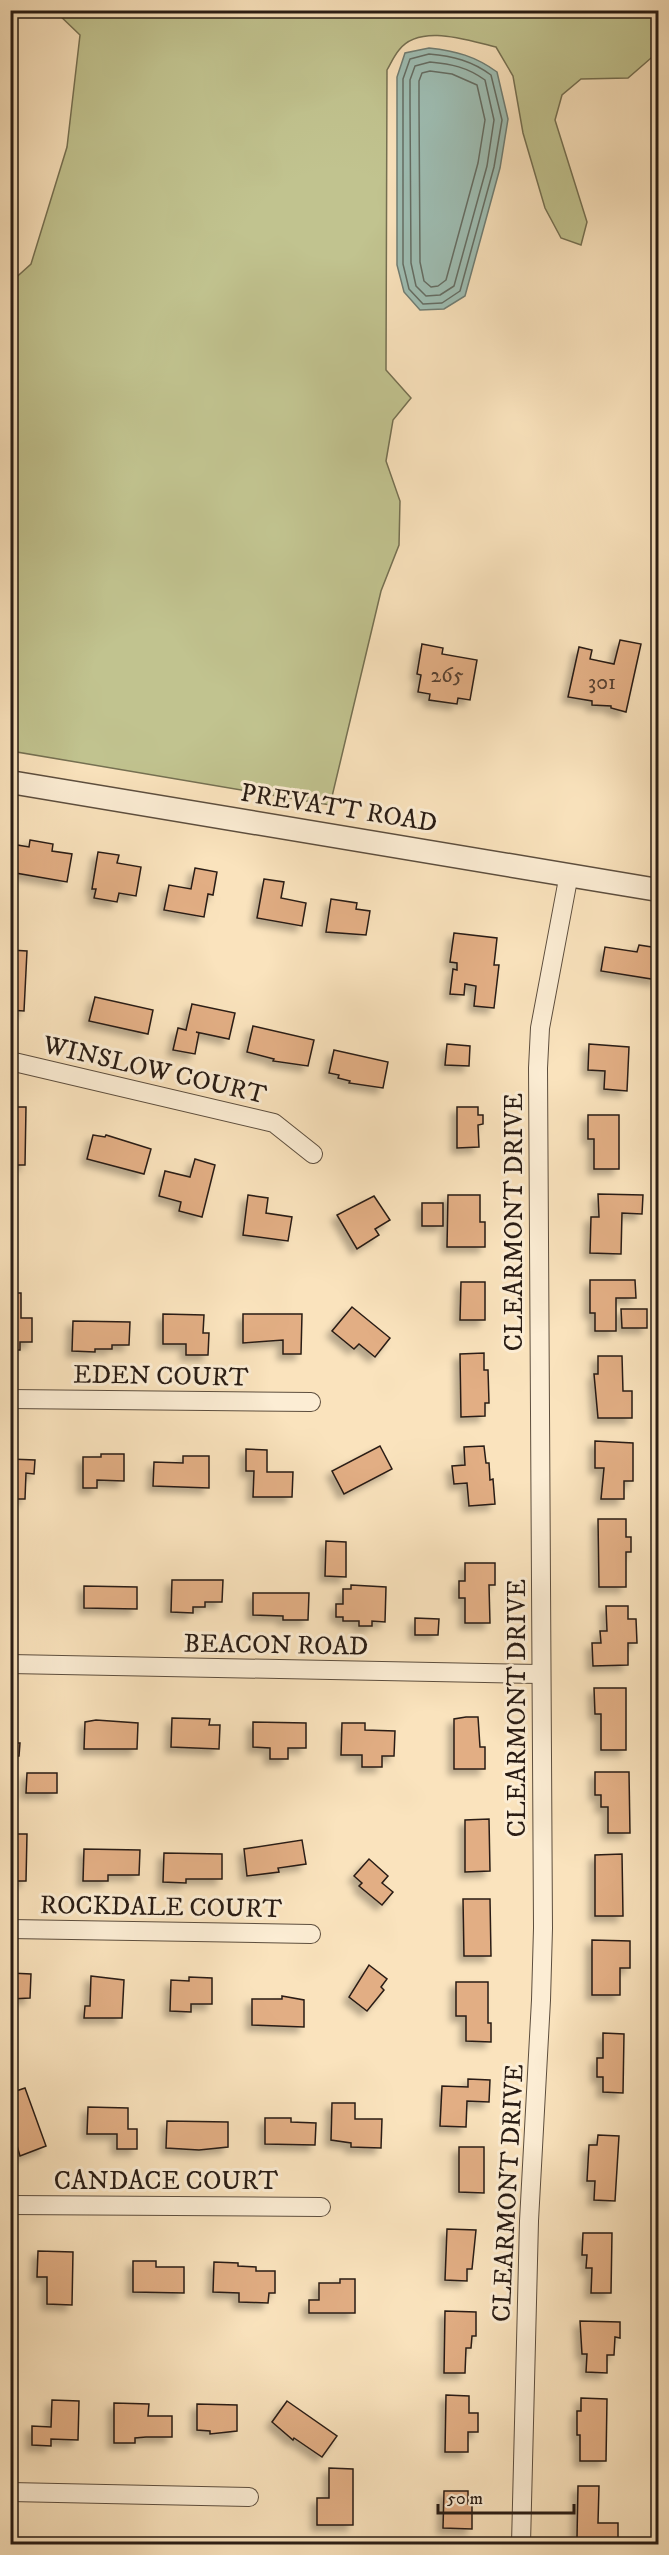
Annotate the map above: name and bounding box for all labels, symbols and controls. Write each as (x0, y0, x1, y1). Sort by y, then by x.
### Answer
house number: 265 (430, 662, 464, 689)
house number: 301 (588, 669, 616, 696)
street label: PREVATT ROAD (238, 777, 439, 840)
street label: WINSLOW COURT (39, 1028, 270, 1112)
street label: CLEARMONT DRIVE (498, 1093, 531, 1351)
street label: EDEN COURT (73, 1358, 249, 1395)
street label: CLEARMONT DRIVE (501, 1579, 534, 1837)
street label: BEACON ROAD (183, 1627, 369, 1664)
street label: ROCKDALE COURT (40, 1889, 283, 1926)
street label: CLEARMONT DRIVE (485, 2063, 532, 2323)
street label: CANDACE COURT (54, 2165, 279, 2198)
scale bar (438, 2477, 574, 2515)
text: 50 m (447, 2488, 483, 2510)

